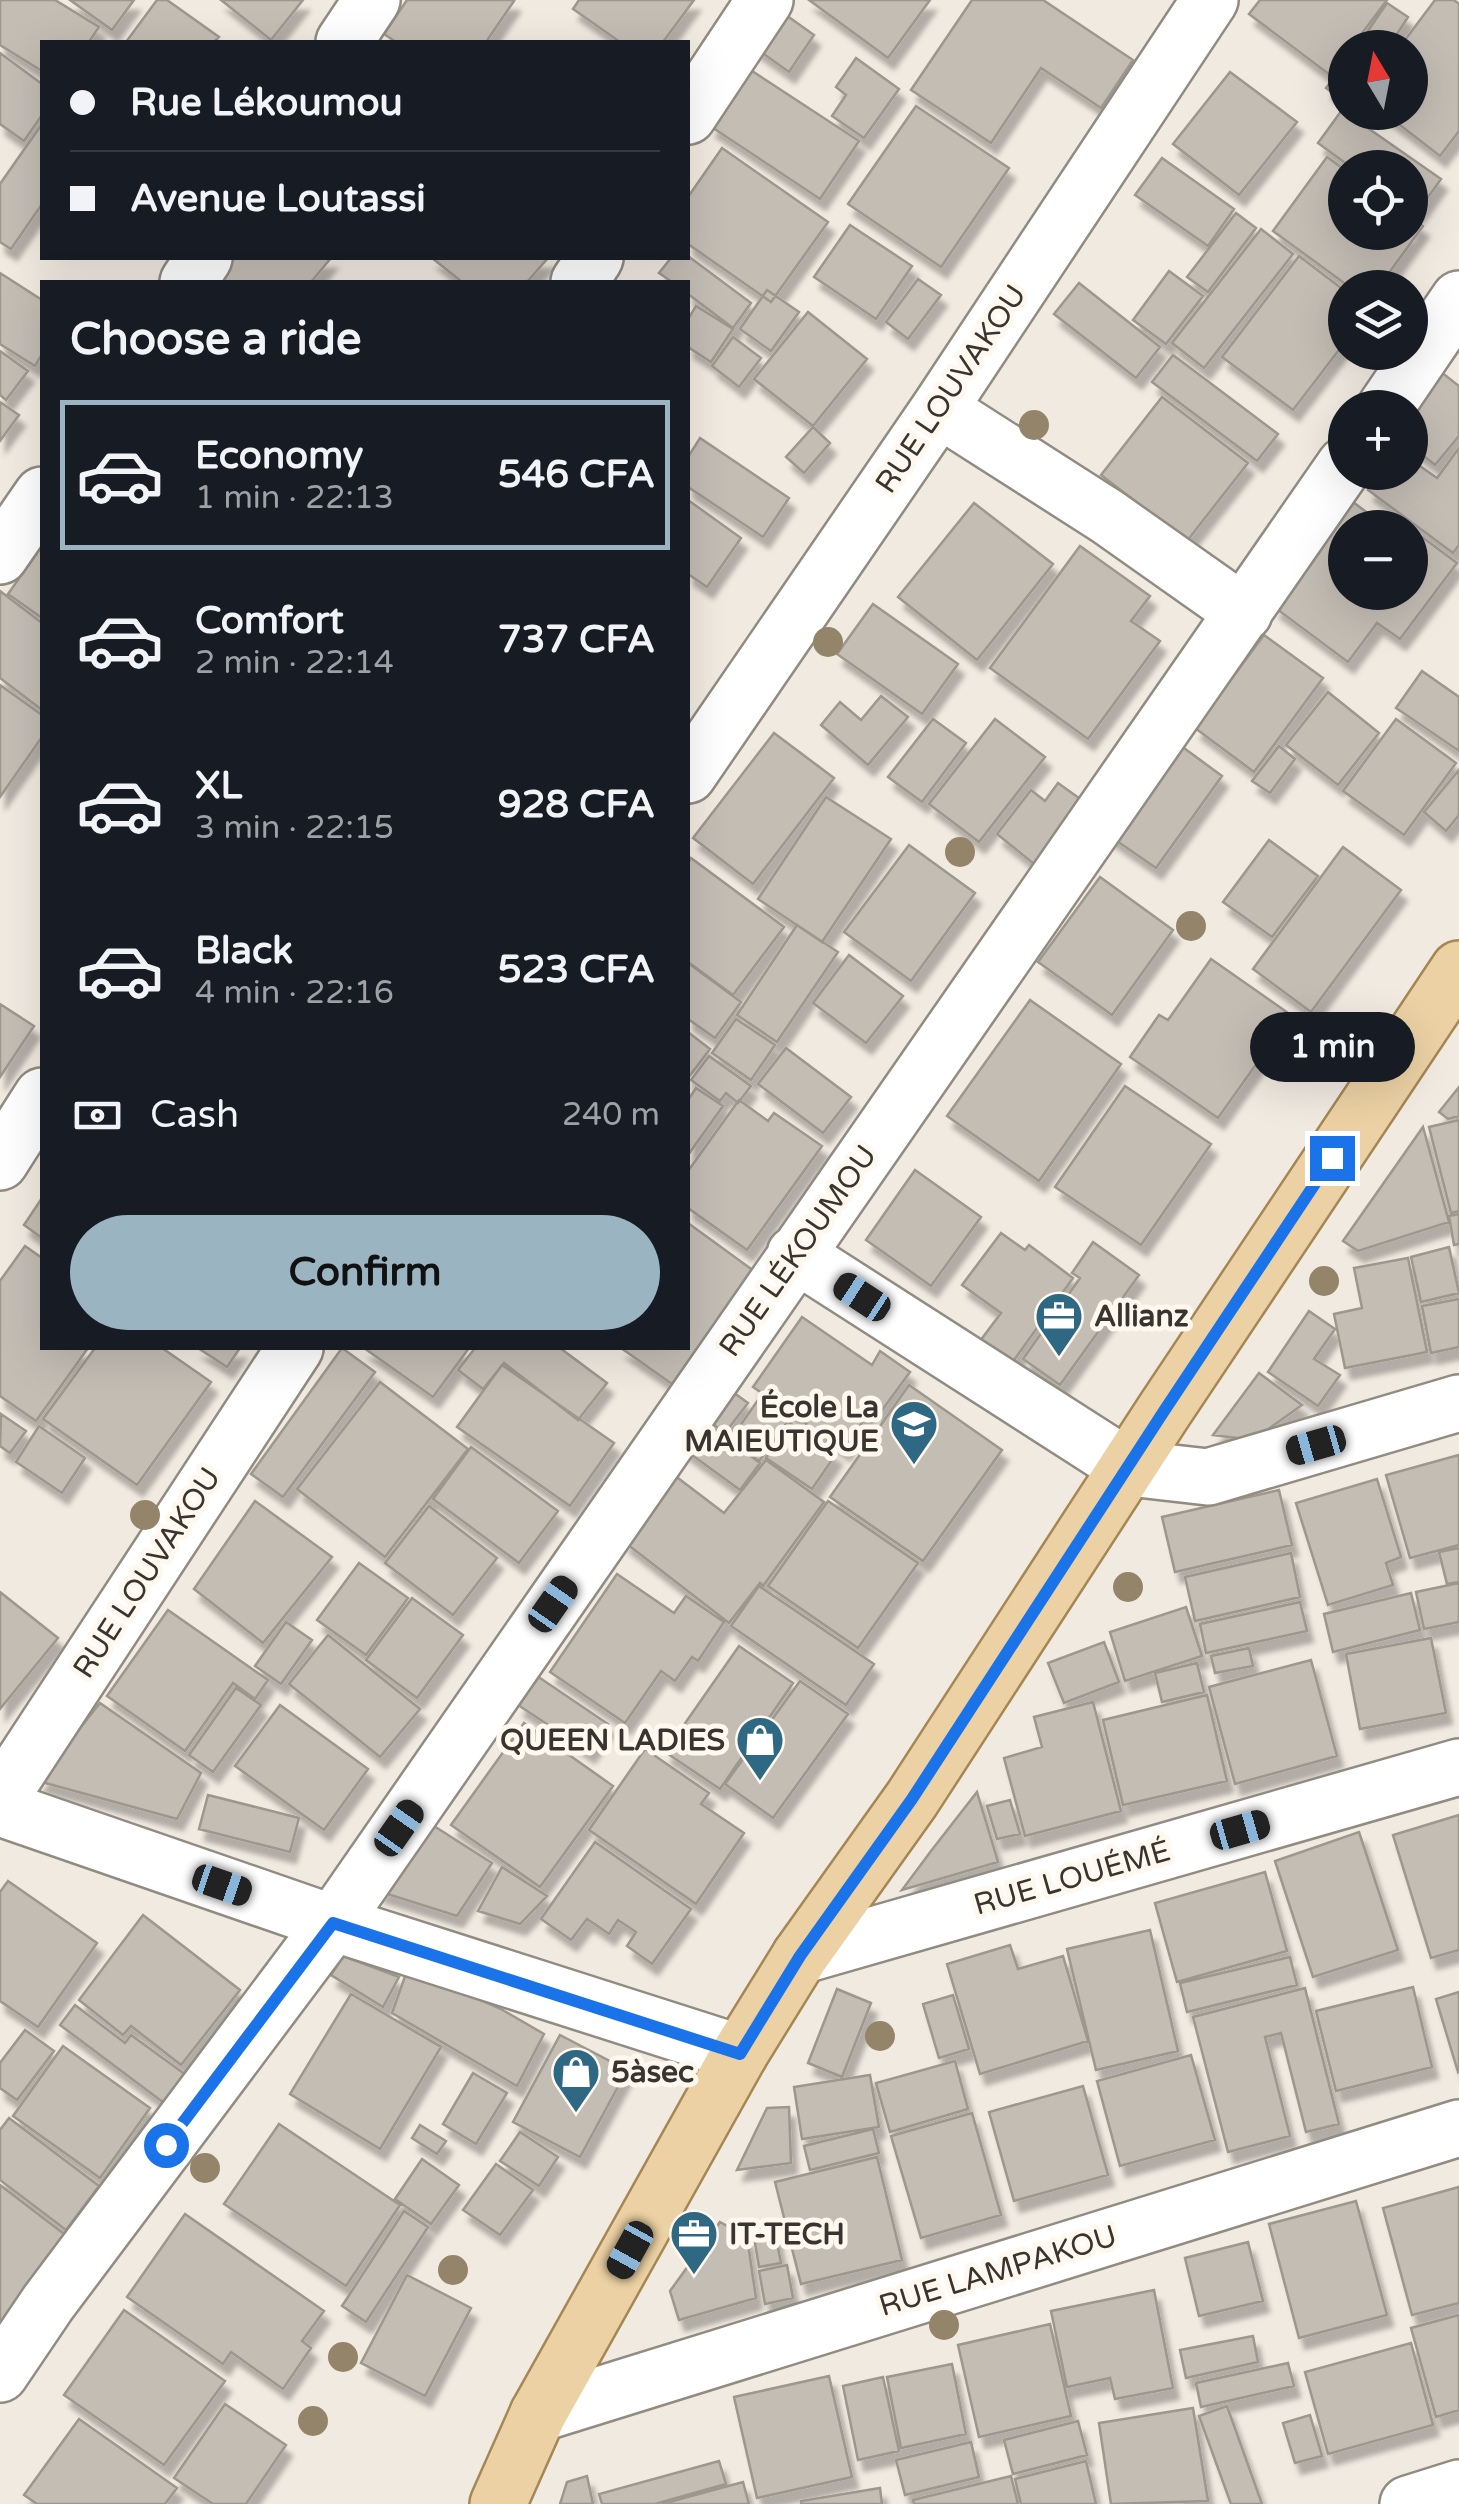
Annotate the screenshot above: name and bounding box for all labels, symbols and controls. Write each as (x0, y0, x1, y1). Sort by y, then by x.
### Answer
north arrow (1328, 30, 1428, 130)
map controls (1328, 30, 1428, 610)
text: Rue Lékoumou (130, 80, 403, 126)
button: locate (1328, 150, 1428, 250)
text: Avenue Loutassi (130, 176, 426, 222)
button: layers (1328, 270, 1428, 370)
street label: RUE LOUVAKOU (868, 278, 1034, 500)
text: Choose a ride (70, 313, 361, 367)
button: + (1328, 390, 1428, 490)
icon: car (75, 430, 165, 520)
text: Economy (195, 433, 363, 479)
text: 546 CFA (498, 452, 655, 498)
text: 1 min · 22:13 (195, 479, 394, 517)
button: − (1328, 510, 1428, 610)
icon: car (75, 595, 165, 685)
text: Comfort (195, 598, 344, 644)
text: 737 CFA (498, 617, 655, 663)
text: 2 min · 22:14 (195, 644, 394, 682)
icon: car (75, 760, 165, 850)
text: XL (195, 763, 242, 809)
text: 928 CFA (498, 782, 655, 828)
text: 3 min · 22:15 (195, 809, 394, 847)
icon: car (75, 925, 165, 1015)
text: Black (195, 928, 293, 974)
text: 523 CFA (498, 947, 655, 993)
text: 4 min · 22:16 (195, 974, 394, 1012)
callout: 1 min (1250, 1013, 1414, 1083)
text: 1 min (1290, 1028, 1375, 1066)
icon: cash (70, 1088, 125, 1143)
text: Cash (150, 1092, 239, 1138)
text: 240 m (562, 1096, 660, 1134)
route end (1310, 1136, 1355, 1181)
street label: RUE LÉKOUMOU (711, 1138, 885, 1364)
button: Confirm (70, 1215, 660, 1330)
car (829, 1268, 895, 1326)
office icon: Allianz (1033, 1290, 1085, 1358)
place label: Allianz (1094, 1298, 1189, 1335)
place label: École La MAIEUTIQUE (684, 1388, 879, 1460)
school or university icon: École La MAIEUTIQUE (888, 1398, 940, 1466)
car (1283, 1422, 1349, 1468)
street label: RUE LOUVAKOU (65, 1461, 229, 1685)
car (524, 1571, 582, 1637)
shop icon: QUEEN LADIES (734, 1714, 786, 1782)
place label: QUEEN LADIES (500, 1722, 725, 1759)
car (370, 1795, 428, 1861)
car (1207, 1807, 1273, 1853)
street label: RUE LOUÉMÉ (969, 1832, 1175, 1924)
car (189, 1861, 255, 1909)
shop icon: 5àsec (550, 2046, 602, 2114)
place label: 5àsec (611, 2054, 694, 2091)
route start (144, 2123, 189, 2168)
office icon: IT-TECH (668, 2208, 720, 2276)
car (602, 2216, 658, 2284)
place label: IT-TECH (729, 2216, 845, 2253)
street label: RUE LAMPAKOU (875, 2217, 1121, 2325)

